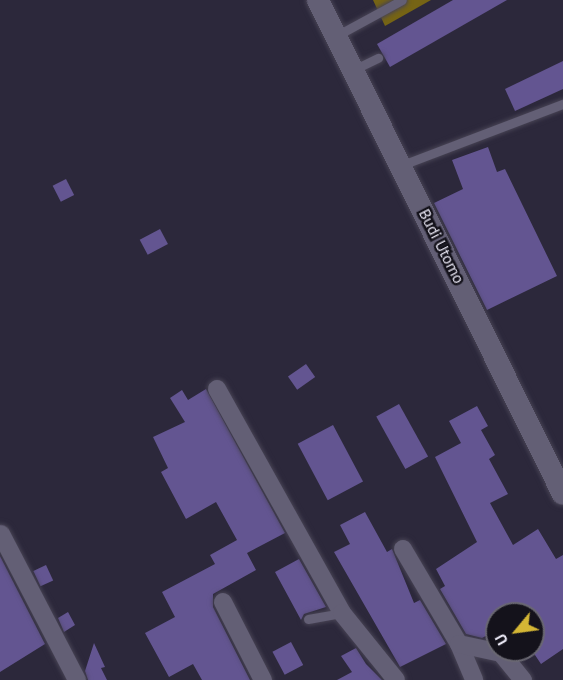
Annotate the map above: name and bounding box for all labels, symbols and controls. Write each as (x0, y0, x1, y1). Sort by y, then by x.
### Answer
street label: Budi Utomo (415, 206, 469, 286)
north arrow (485, 602, 545, 662)
text: U (490, 631, 512, 649)

